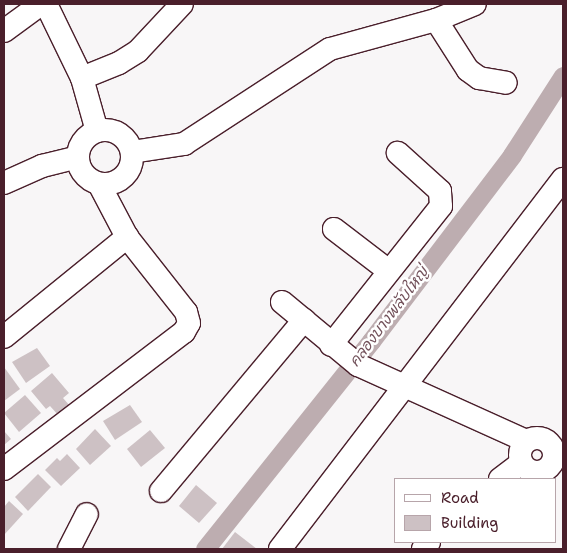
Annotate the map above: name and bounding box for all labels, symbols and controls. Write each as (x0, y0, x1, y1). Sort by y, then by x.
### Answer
water label: คลองบางพลับใหญ่ (346, 264, 432, 370)
legend (394, 478, 557, 543)
text: Road (441, 488, 479, 508)
text: Building (441, 513, 498, 533)

